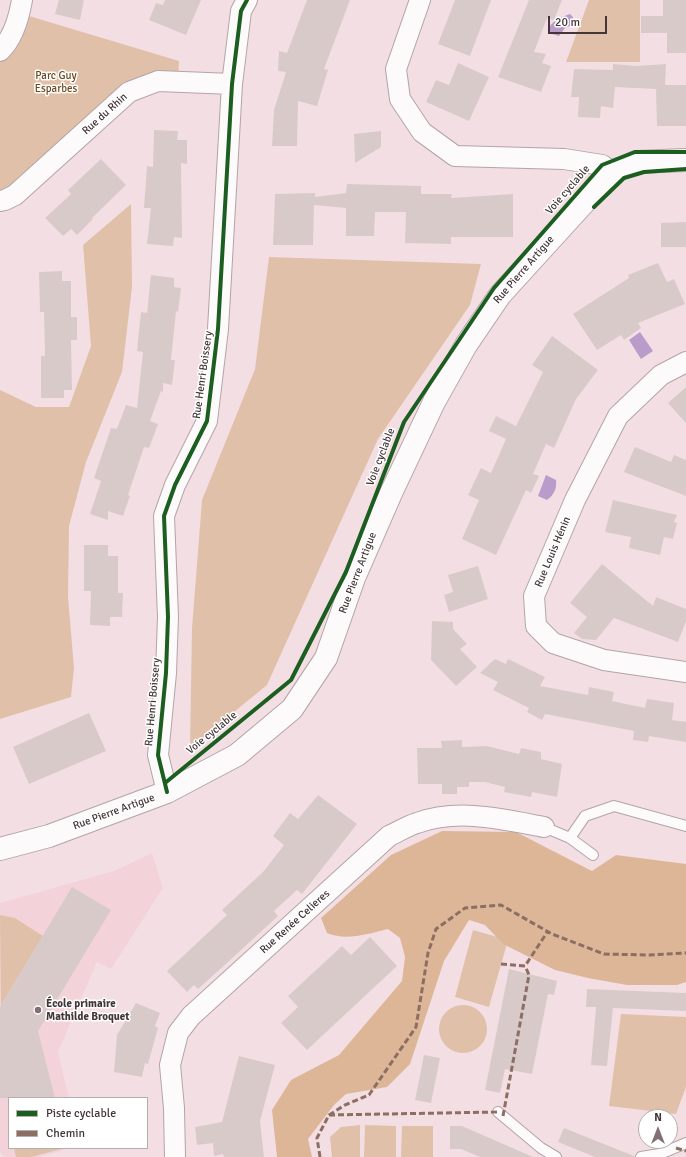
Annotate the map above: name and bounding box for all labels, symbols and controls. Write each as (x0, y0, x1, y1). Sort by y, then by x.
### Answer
scale bar (550, 8, 609, 34)
text: 20 m (555, 15, 580, 30)
park label: Parc Guy Esparbes (35, 69, 77, 95)
street label: Rue du Rhin (80, 90, 130, 138)
street label: Voie cyclable (543, 163, 593, 217)
street label: Rue Pierre Artigue (491, 233, 557, 307)
street label: Rue Henri Boissery (190, 330, 216, 420)
street label: Voie cyclable (364, 426, 398, 488)
street label: Rue Louis Hénin (532, 515, 574, 589)
street label: Rue Pierre Artigue (336, 530, 380, 616)
street label: Rue Henri Boissery (143, 657, 163, 747)
street label: Voie cyclable (184, 709, 240, 757)
street label: Rue Pierre Artigue (71, 791, 157, 833)
street label: Rue Renée Celieres (257, 887, 333, 957)
place label: École primaire Mathilde Broquet (46, 997, 129, 1023)
marker: École primaire Mathilde Broquet (33, 1005, 43, 1015)
legend (8, 1097, 148, 1149)
text: Piste cyclable (46, 1106, 116, 1121)
north arrow (638, 1109, 678, 1149)
text: N (654, 1111, 662, 1124)
text: Chemin (46, 1126, 85, 1141)

